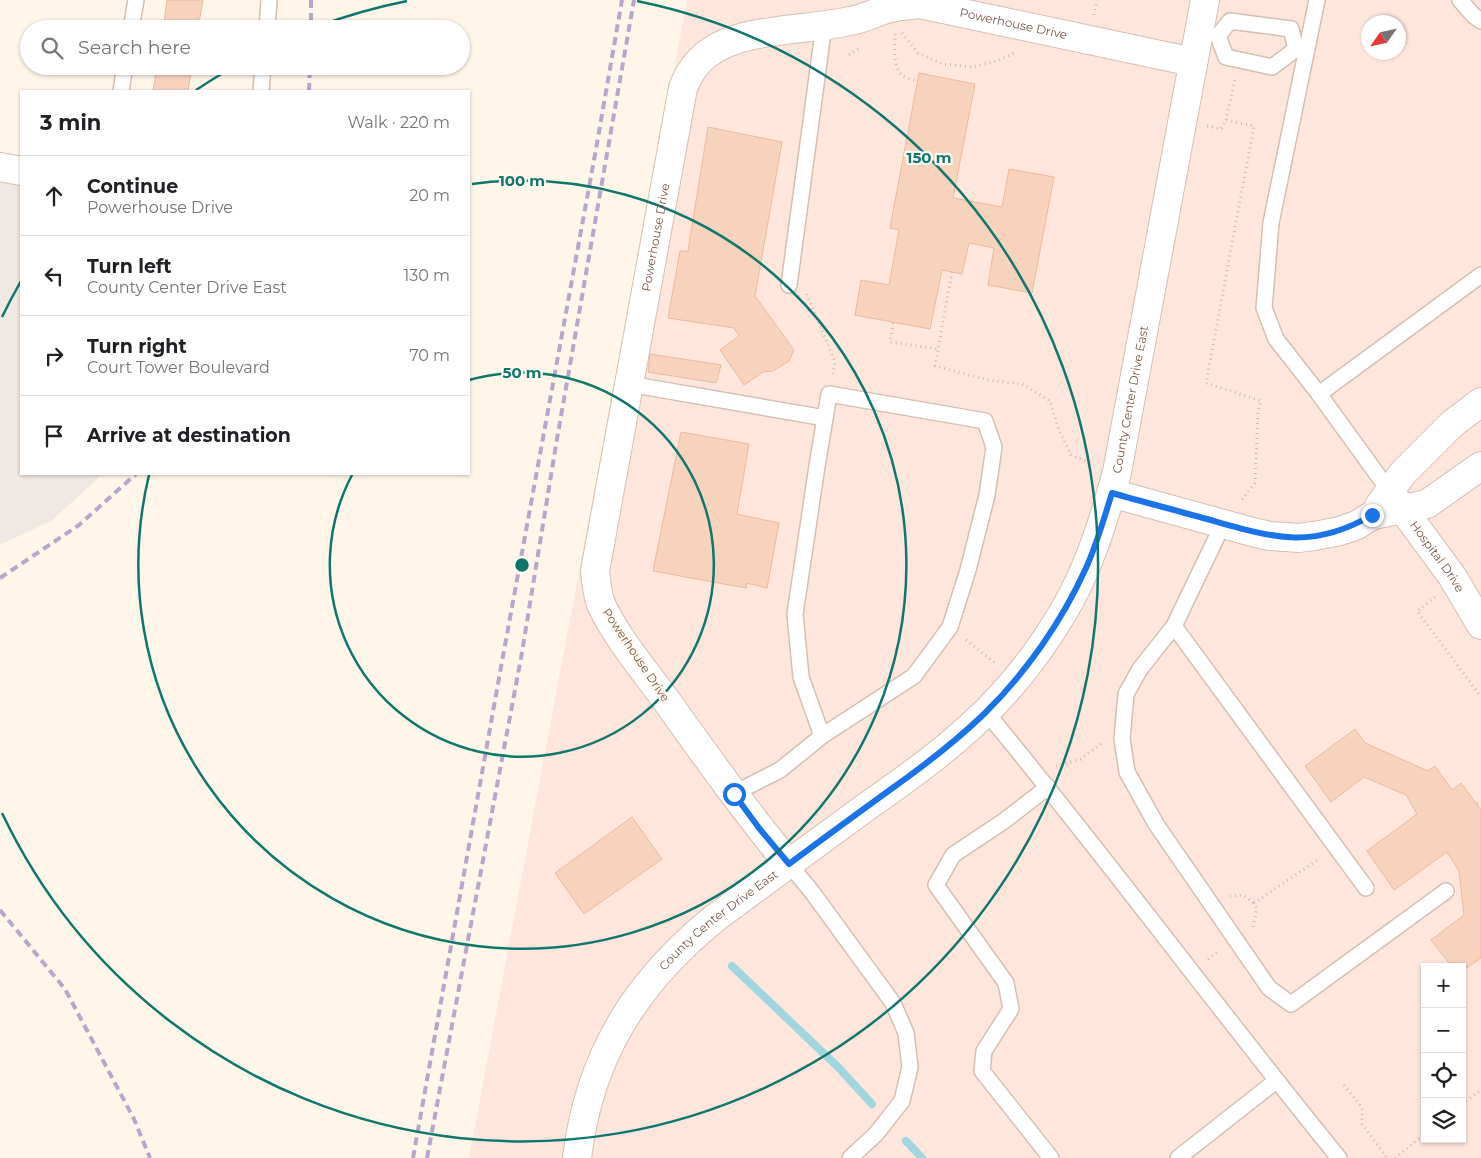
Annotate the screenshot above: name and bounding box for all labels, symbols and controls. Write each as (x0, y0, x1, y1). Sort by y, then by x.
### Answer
street label: Powerhouse Drive (958, 5, 1069, 42)
north arrow (1361, 15, 1406, 60)
search box (20, 20, 470, 75)
icon: search (38, 34, 66, 62)
text: Search here (78, 36, 191, 59)
text: 3 min (40, 110, 101, 135)
text: Walk · 220 m (347, 113, 450, 132)
text: 150 m (907, 148, 951, 167)
text: 100 m (499, 171, 545, 190)
text: Continue (87, 175, 178, 198)
icon: ahead (40, 182, 68, 210)
street label: Powerhouse Drive (638, 182, 673, 293)
text: 20 m (409, 186, 450, 205)
text: Powerhouse Drive (87, 198, 233, 217)
text: Turn left (87, 255, 172, 278)
icon: left (40, 262, 68, 290)
text: 130 m (403, 266, 450, 285)
text: County Center Drive East (87, 278, 287, 297)
street label: County Center Drive East (1109, 324, 1151, 475)
text: Turn right (87, 335, 187, 358)
icon: right (40, 342, 68, 370)
text: 70 m (409, 346, 450, 365)
text: Court Tower Boulevard (87, 358, 270, 377)
text: 50 m (502, 363, 542, 382)
icon: arrive (40, 422, 68, 450)
text: Arrive at destination (87, 424, 291, 447)
route end (1361, 504, 1384, 527)
street label: Hospital Drive (1407, 518, 1468, 595)
centre of rings (513, 556, 531, 574)
street label: Powerhouse Drive (600, 605, 673, 704)
route start (723, 783, 746, 806)
street label: County Center Drive East (656, 866, 781, 973)
map controls (1421, 963, 1466, 1143)
button: + (1421, 963, 1466, 1008)
button: − (1421, 1008, 1466, 1053)
button: locate (1421, 1053, 1466, 1098)
button: layers (1421, 1098, 1466, 1143)

